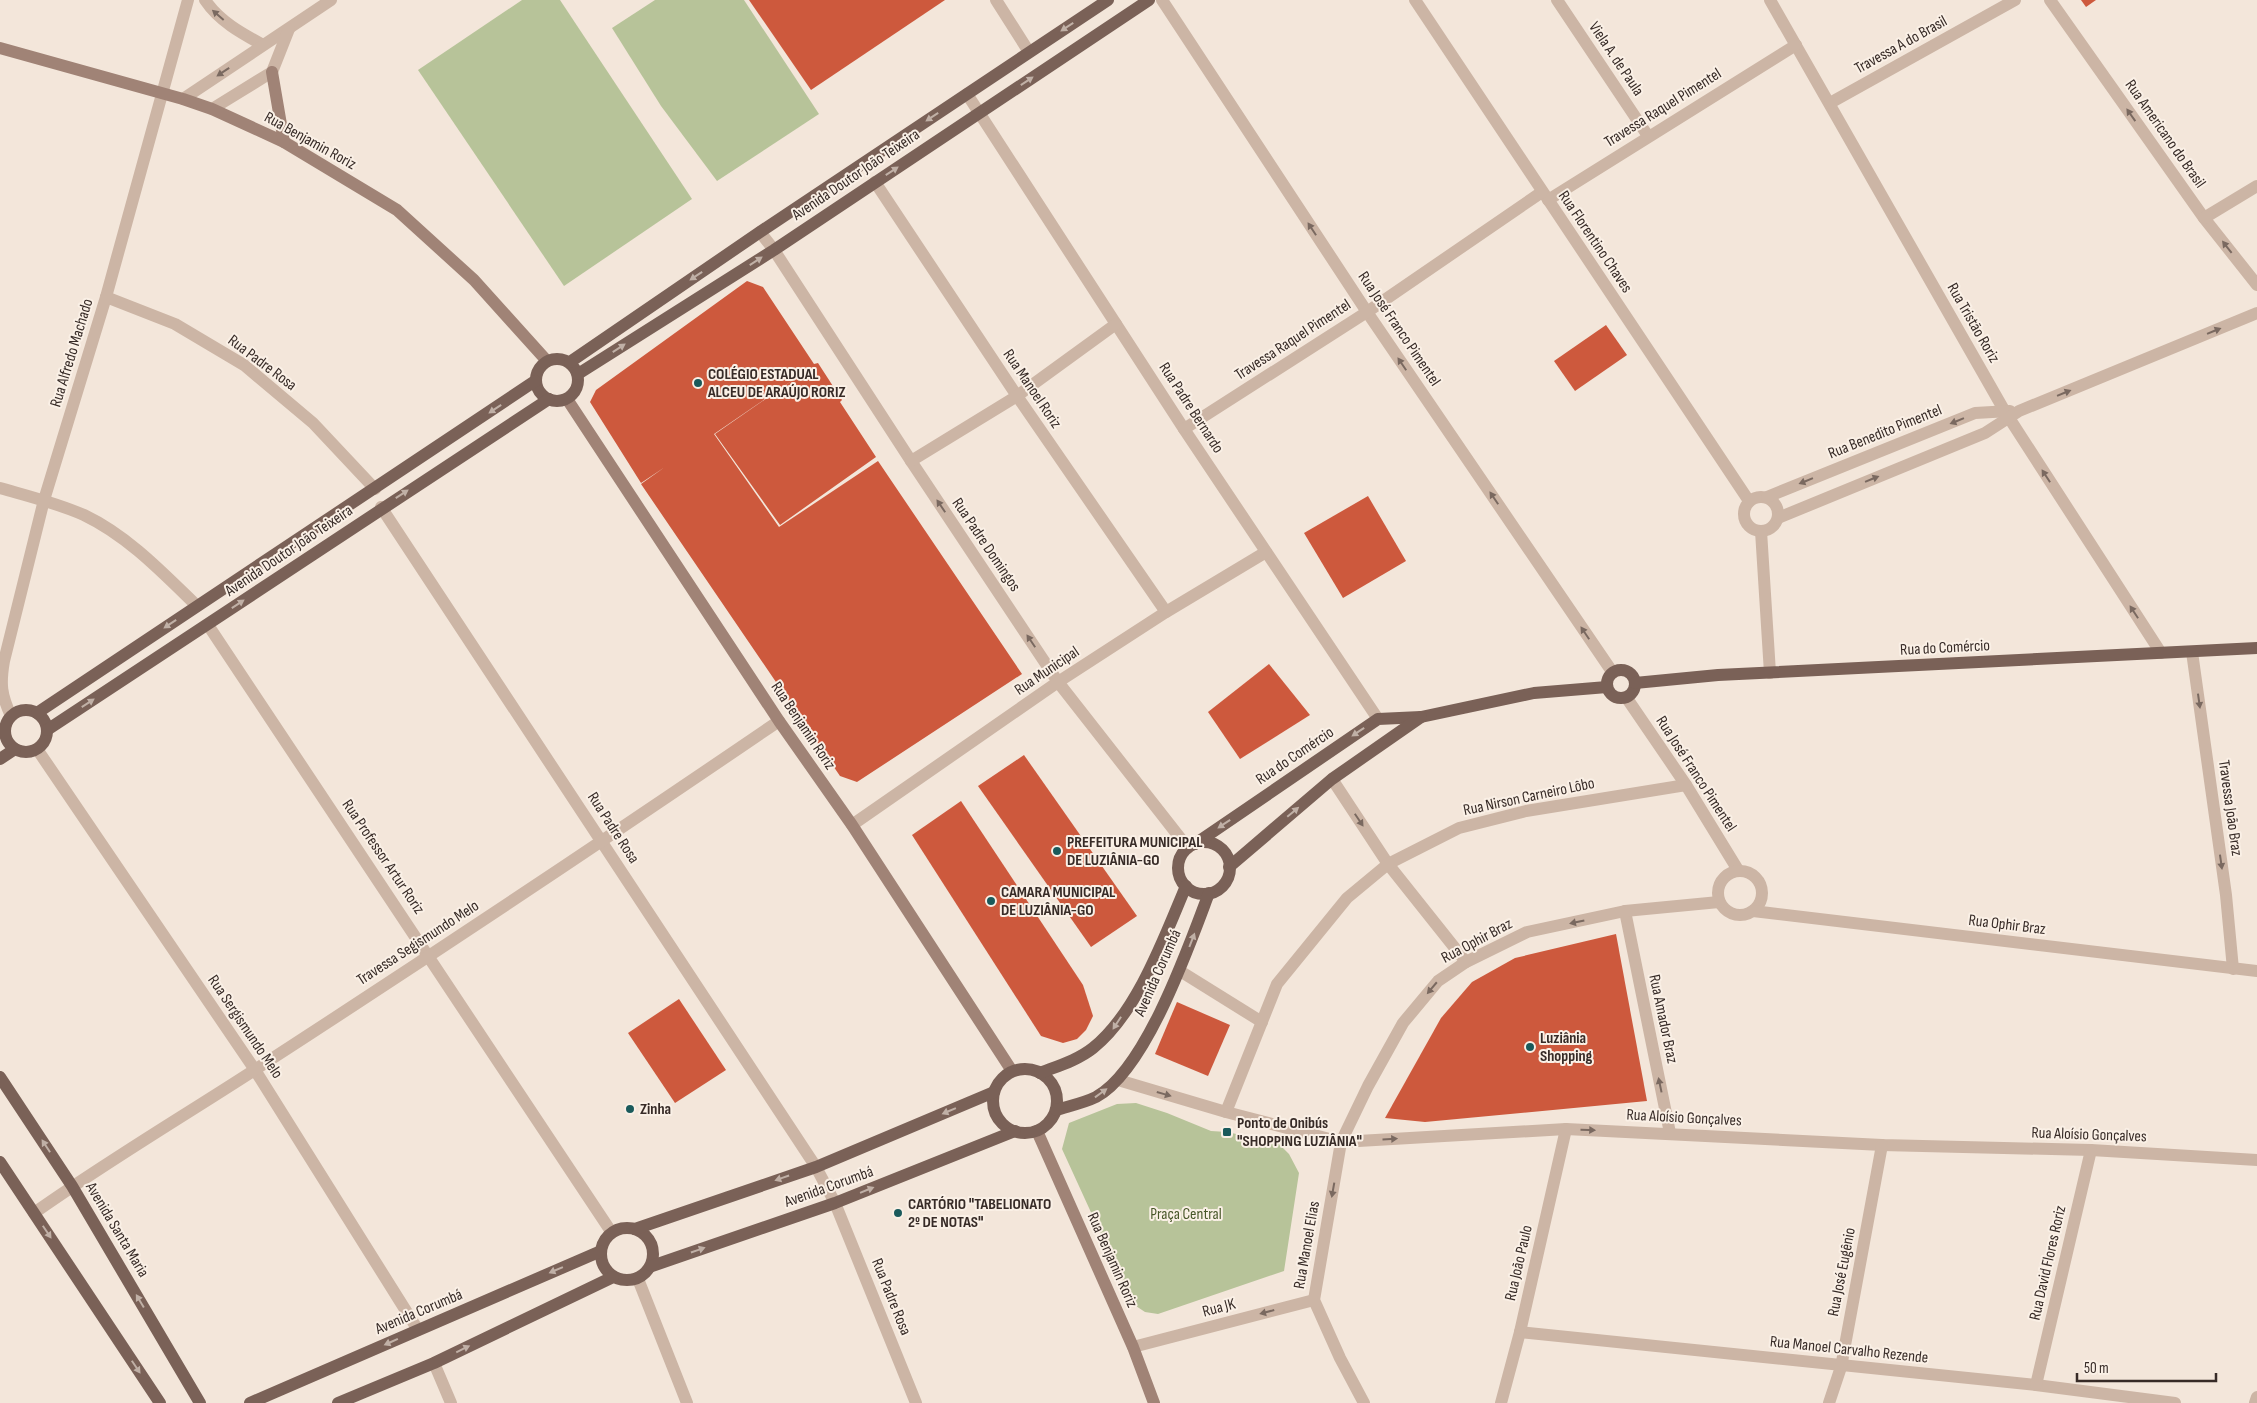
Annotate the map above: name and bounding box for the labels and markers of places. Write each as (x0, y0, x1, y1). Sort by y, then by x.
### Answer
place label: COLÉGIO ESTADUAL ALCEU DE ARAÚJO RORIZ (707, 365, 846, 402)
marker: COLÉGIO ESTADUAL ALCEU DE ARAÚJO RORIZ (692, 377, 704, 389)
place label: PREFEITURA MUNICIPAL DE LUZIÂNIA-GO (1067, 833, 1203, 870)
marker: PREFEITURA MUNICIPAL DE LUZIÂNIA-GO (1051, 845, 1063, 857)
place label: CAMARA MUNICIPAL DE LUZIÂNIA-GO (1001, 883, 1116, 920)
marker: CAMARA MUNICIPAL DE LUZIÂNIA-GO (985, 895, 997, 907)
place label: Luziânia Shopping (1540, 1029, 1593, 1066)
marker: Luziânia Shopping (1524, 1041, 1536, 1053)
place label: Zinha (640, 1100, 671, 1119)
marker: Zinha (624, 1103, 636, 1115)
place label: Ponto de Onibús "SHOPPING LUZIÂNIA" (1237, 1114, 1362, 1151)
marker: Ponto de Onibús "SHOPPING LUZIÂNIA" (1221, 1126, 1233, 1138)
place label: CARTÓRIO "TABELIONATO 2º DE NOTAS" (908, 1195, 1051, 1232)
marker: CARTÓRIO "TABELIONATO 2º DE NOTAS" (892, 1207, 904, 1219)

